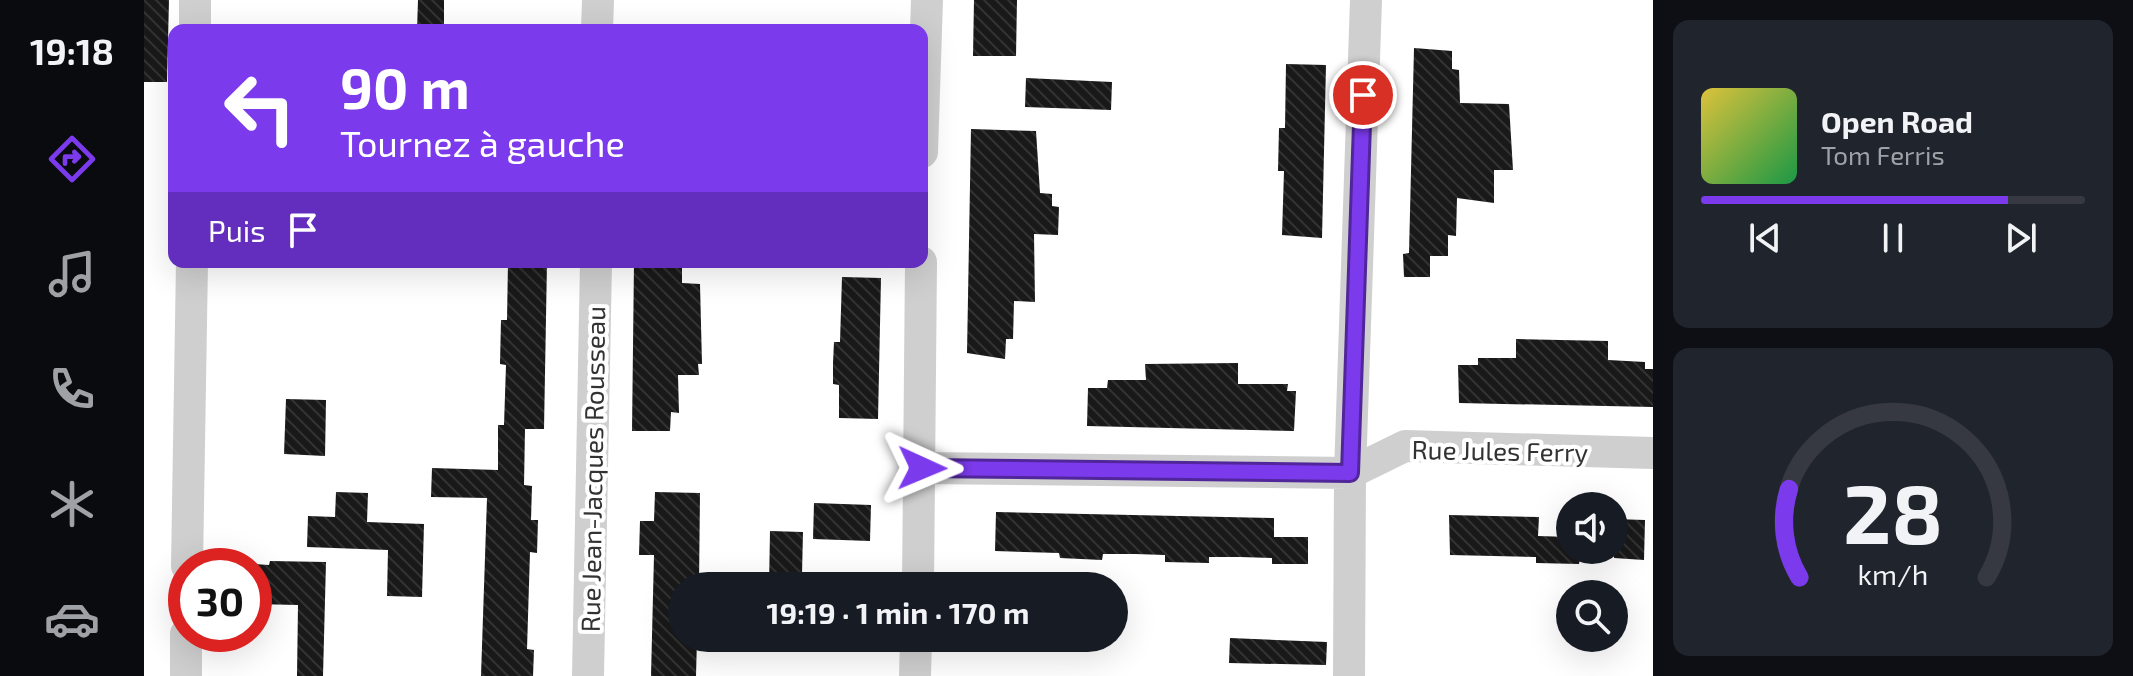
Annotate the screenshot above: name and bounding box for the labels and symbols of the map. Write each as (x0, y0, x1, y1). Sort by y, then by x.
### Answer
pin (1329, 61, 1397, 129)
street label: Rue Jean-Jacques Rousseau (574, 306, 610, 632)
position arrow (880, 426, 964, 510)
street label: Rue Jules Ferry (1411, 433, 1589, 467)
speed limit sign: 30 (168, 548, 272, 652)

